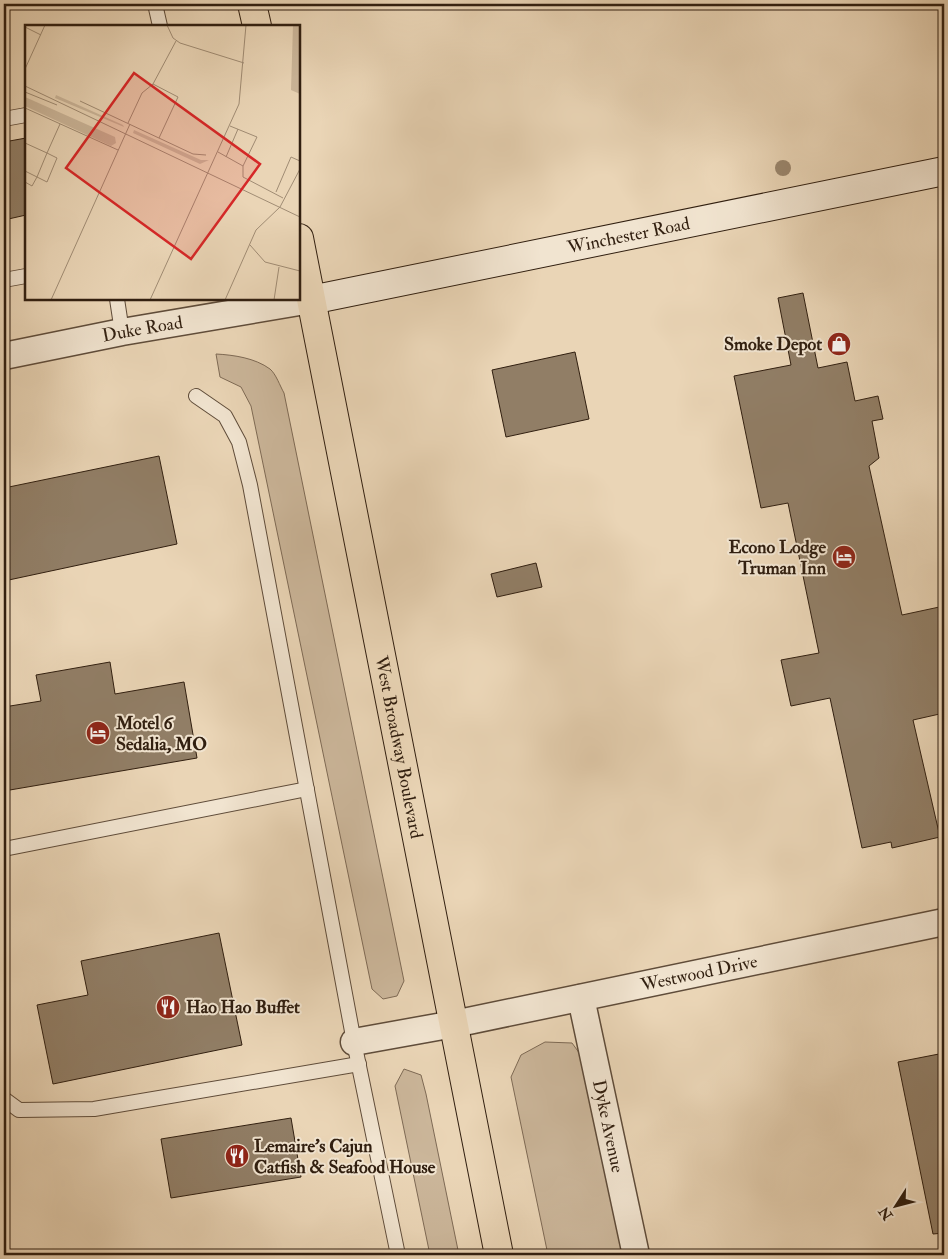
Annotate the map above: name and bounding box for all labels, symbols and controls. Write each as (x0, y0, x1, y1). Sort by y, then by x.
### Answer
inset map (25, 25, 300, 300)
street label: Winchester Road (564, 212, 692, 260)
street label: Duke Road (100, 311, 185, 348)
shop icon: Smoke Depot (826, 331, 852, 357)
place label: Smoke Depot (724, 333, 822, 356)
place label: Econo Lodge Truman Inn (728, 536, 827, 580)
hotel icon: Econo Lodge Truman Inn (831, 544, 857, 570)
street label: West Broadway Boulevard (369, 653, 428, 841)
place label: Motel 6 Sedalia, MO (115, 712, 207, 756)
hotel icon: Motel 6 Sedalia, MO (85, 720, 111, 746)
street label: Westwood Drive (638, 950, 760, 997)
restaurant icon: Hao Hao Buffet (155, 994, 181, 1020)
place label: Hao Hao Buffet (186, 996, 300, 1019)
street label: Dyke Avenue (587, 1078, 629, 1175)
place label: Lemaire's Cajun Catfish & Seafood House (254, 1135, 436, 1179)
restaurant icon: Lemaire's Cajun Catfish & Seafood House (224, 1143, 250, 1169)
north arrow (870, 1182, 920, 1232)
text: N (875, 1203, 897, 1224)

